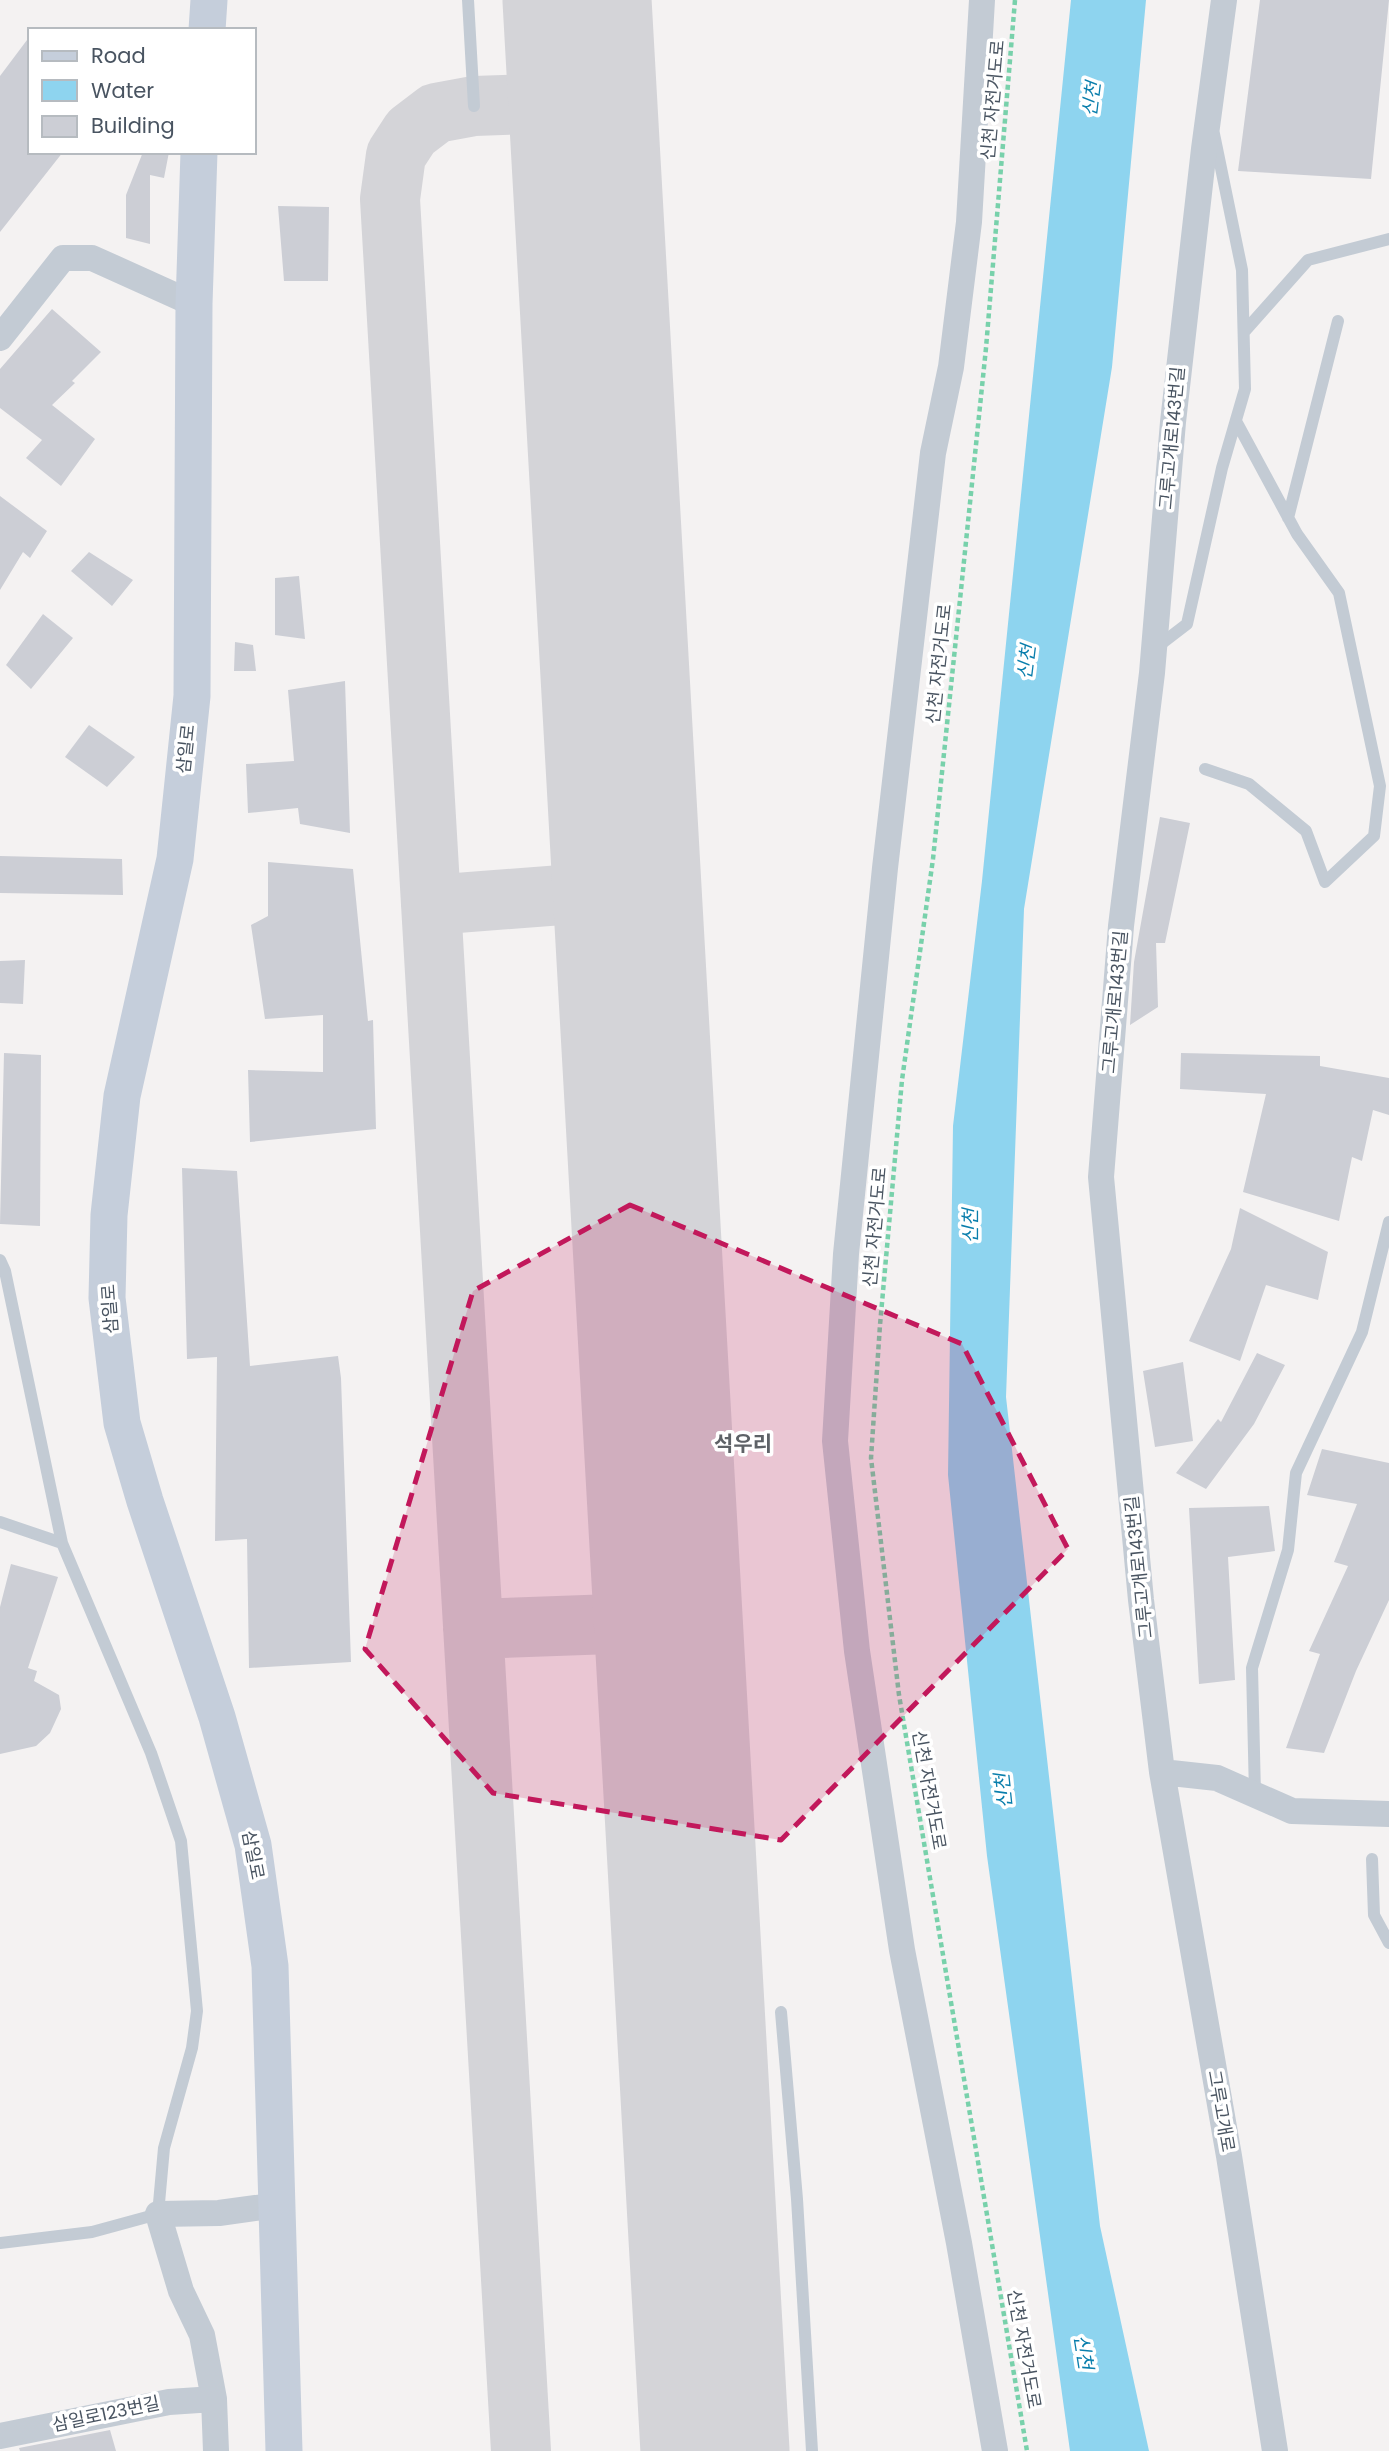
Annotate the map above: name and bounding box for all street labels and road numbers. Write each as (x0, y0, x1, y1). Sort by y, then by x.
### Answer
street label: 신천 자전거도로 (975, 39, 1010, 161)
street label: 그루고개로143번길 (1153, 365, 1190, 511)
street label: 신천 자전거도로 (920, 603, 957, 725)
street label: 삼일로 (170, 723, 201, 775)
street label: 그루고개로143번길 (1096, 929, 1133, 1075)
street label: 신천 자전거도로 (857, 1166, 892, 1288)
street label: 삼일로 (95, 1283, 124, 1335)
street label: 그루고개로143번길 (1119, 1494, 1158, 1640)
street label: 신천 자전거도로 (907, 1728, 952, 1852)
street label: 삼일로 (236, 1828, 271, 1882)
street label: 그루고개로 (1202, 2068, 1241, 2154)
street label: 신천 자전거도로 (1002, 2287, 1047, 2411)
street label: 삼일로123번길 (50, 2390, 162, 2437)

